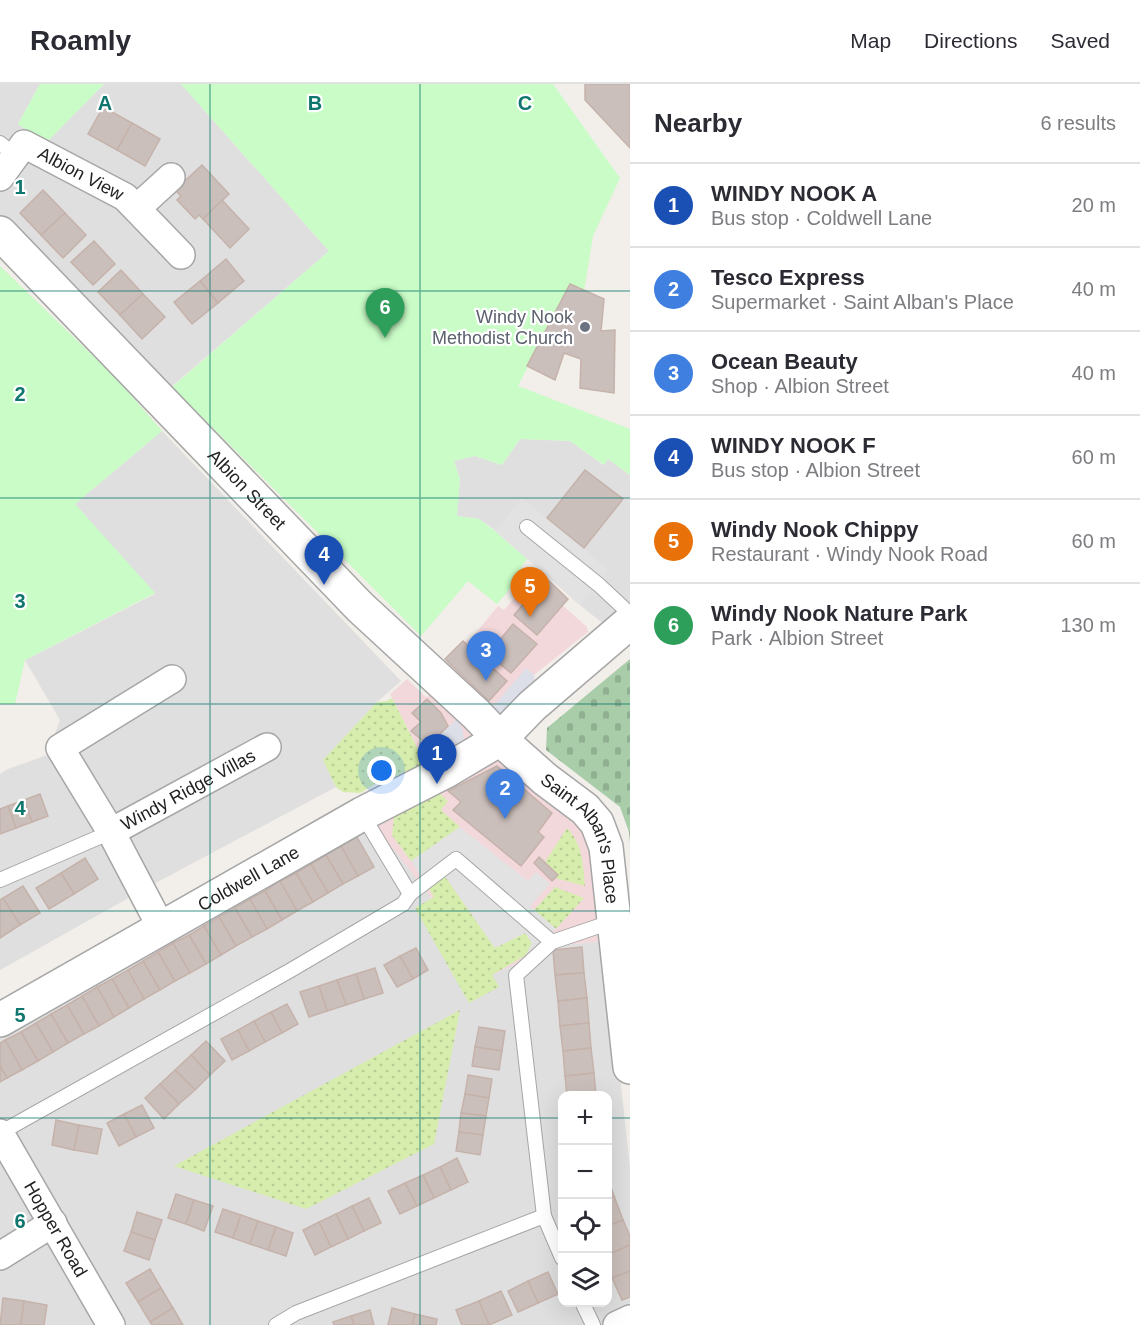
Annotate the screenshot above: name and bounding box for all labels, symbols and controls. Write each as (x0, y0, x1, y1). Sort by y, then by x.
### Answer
text: Roamly (30, 25, 131, 56)
text: Map (850, 29, 891, 52)
text: Directions (924, 29, 1017, 52)
text: Saved (1050, 29, 1110, 52)
text: A (98, 92, 112, 114)
text: B (308, 92, 322, 114)
text: C (518, 92, 532, 114)
text: Nearby (654, 108, 742, 138)
text: 6 results (1040, 112, 1116, 134)
street label: Albion View (35, 143, 128, 205)
text: 1 (14, 176, 26, 198)
text: WINDY NOOK A (711, 181, 877, 206)
text: 1 (668, 194, 679, 216)
text: 20 m (1072, 194, 1116, 216)
text: Bus stop · Coldwell Lane (711, 207, 932, 229)
text: Tesco Express (711, 265, 865, 290)
text: 2 (668, 278, 679, 300)
text: 40 m (1072, 278, 1116, 300)
pin: 6 (366, 288, 404, 338)
text: Supermarket · Saint Alban's Place (711, 291, 1014, 313)
place label: Windy Nook Methodist Church (432, 307, 574, 348)
marker: Windy Nook Methodist Church (578, 320, 592, 334)
text: Ocean Beauty (711, 349, 858, 374)
text: 3 (668, 362, 679, 384)
text: 40 m (1072, 362, 1116, 384)
text: Shop · Albion Street (711, 375, 889, 397)
text: 2 (14, 383, 26, 405)
text: WINDY NOOK F (711, 433, 876, 458)
street label: Albion Street (204, 445, 290, 534)
text: 4 (668, 446, 679, 468)
text: 60 m (1072, 446, 1116, 468)
text: Bus stop · Albion Street (711, 459, 920, 481)
text: Windy Nook Chippy (711, 517, 919, 542)
text: 5 (668, 530, 679, 552)
text: 60 m (1072, 530, 1116, 552)
pin: 4 (304, 536, 344, 585)
text: Restaurant · Windy Nook Road (711, 543, 988, 565)
pin: 5 (510, 568, 550, 617)
text: 3 (14, 590, 26, 612)
text: Windy Nook Nature Park (711, 601, 968, 626)
text: 6 (668, 614, 679, 636)
text: 130 m (1060, 614, 1116, 636)
text: Park · Albion Street (711, 627, 883, 649)
pin: 3 (466, 632, 506, 681)
pin: 1 (418, 734, 456, 784)
street label: Windy Ridge Villas (118, 745, 259, 835)
your location (367, 756, 396, 785)
street label: Saint Alban's Place (537, 769, 622, 905)
pin: 2 (486, 770, 524, 819)
text: 4 (14, 797, 26, 819)
street label: Coldwell Lane (194, 842, 303, 915)
text: 5 (14, 1004, 26, 1026)
map controls (558, 1091, 612, 1307)
button: + (558, 1091, 612, 1145)
button: − (558, 1145, 612, 1199)
street label: Hopper Road (20, 1178, 91, 1280)
button: locate (558, 1199, 612, 1253)
text: 6 (14, 1210, 26, 1232)
button: layers (558, 1253, 612, 1307)

